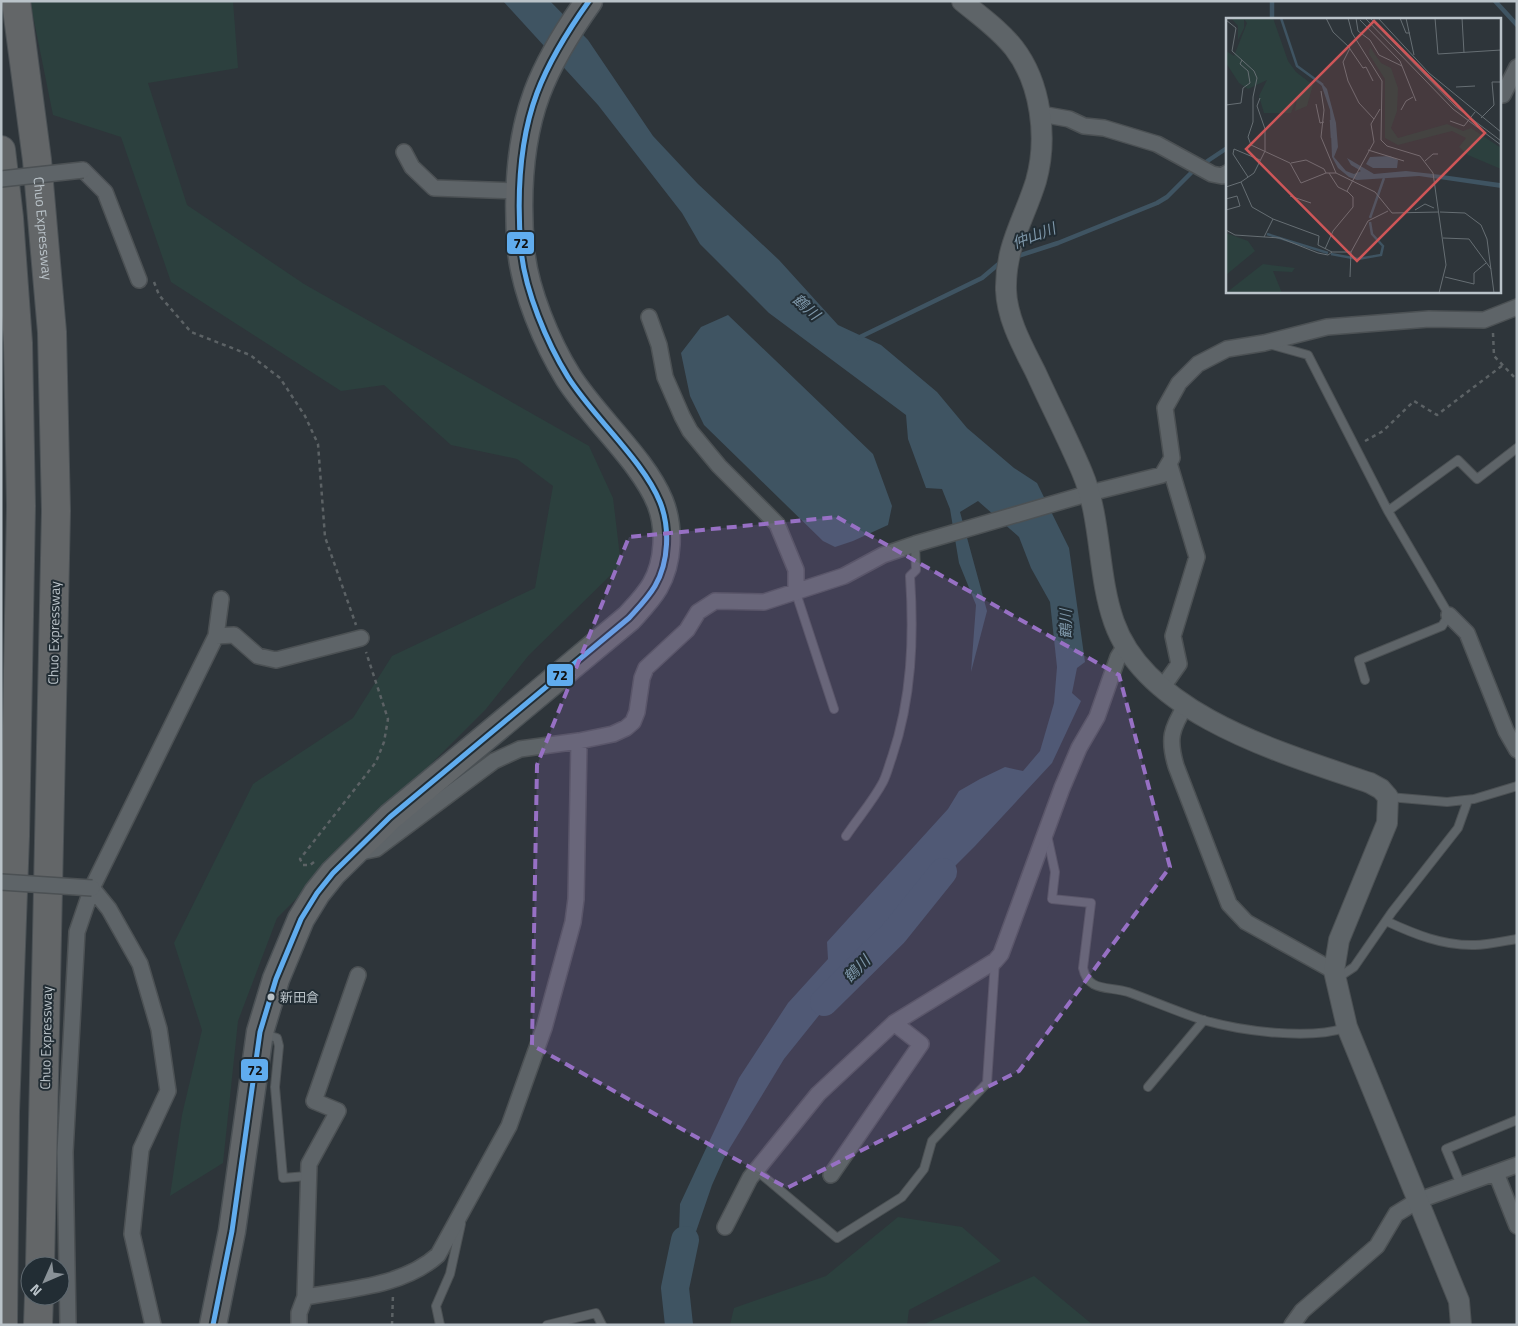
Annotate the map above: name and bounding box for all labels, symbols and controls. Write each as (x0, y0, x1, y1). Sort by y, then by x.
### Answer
inset map (1226, 18, 1500, 292)
street label: Chuo Expressway (28, 176, 58, 281)
water label: 仲山川 (1009, 216, 1061, 254)
line badge: 72 (506, 231, 535, 255)
text: 72 (513, 232, 529, 253)
water label: 鶴川 (787, 288, 827, 327)
street label: Chuo Expressway (42, 581, 65, 685)
water label: 鶴川 (1054, 607, 1077, 639)
line badge: 72 (546, 663, 574, 687)
text: 72 (552, 664, 568, 685)
water label: 鶴川 (838, 948, 877, 987)
street label: Chuo Expressway (34, 986, 57, 1090)
place label: 新田倉 (280, 987, 319, 1007)
marker: 新田倉 (266, 992, 276, 1002)
line badge: 72 (240, 1058, 269, 1082)
text: 72 (247, 1059, 263, 1080)
north arrow (20, 1256, 70, 1306)
text: N (25, 1280, 46, 1301)

